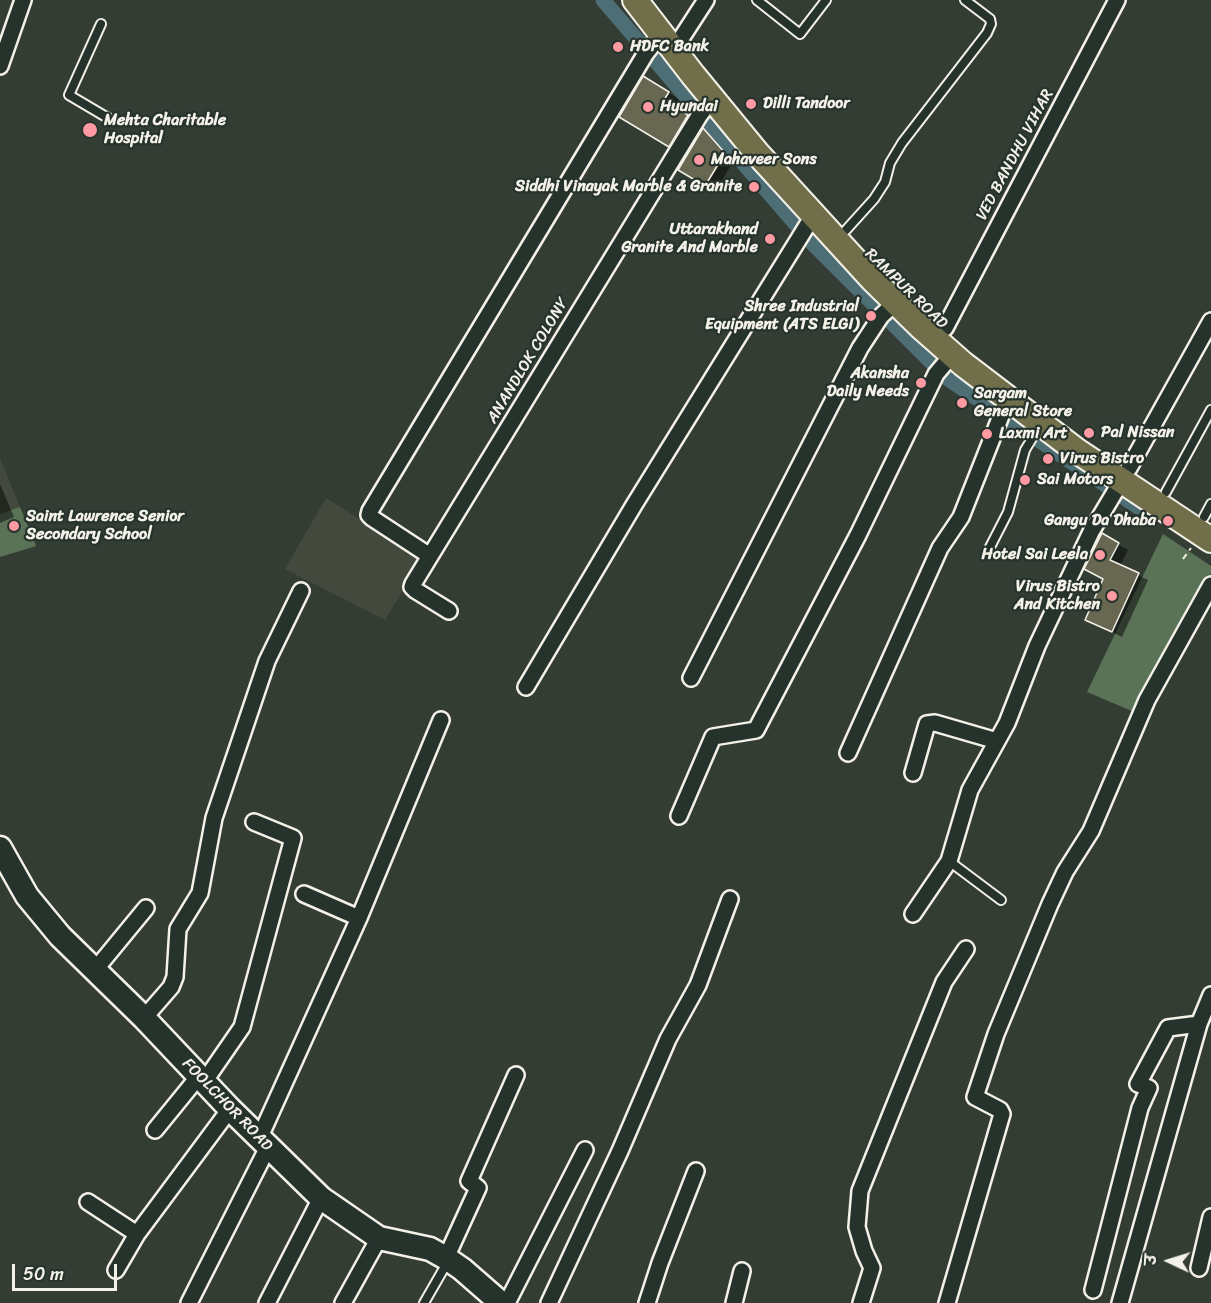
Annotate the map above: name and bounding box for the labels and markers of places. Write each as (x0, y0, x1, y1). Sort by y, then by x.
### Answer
place label: HDFC Bank (630, 37, 709, 57)
marker: HDFC Bank (611, 40, 625, 54)
place label: Dilli Tandoor (763, 94, 850, 114)
place label: Hyundai (660, 97, 718, 117)
marker: Dilli Tandoor (744, 97, 758, 111)
marker: Hyundai (641, 100, 655, 114)
place label: Mehta Charitable Hospital (104, 111, 226, 149)
marker: Mehta Charitable Hospital (81, 121, 99, 139)
place label: Mahaveer Sons (711, 150, 817, 170)
marker: Mahaveer Sons (692, 153, 706, 167)
place label: Siddhi Vinayak Marble & Granite (515, 177, 742, 197)
marker: Siddhi Vinayak Marble & Granite (747, 180, 761, 194)
place label: Uttarakhand Granite And Marble (621, 220, 758, 258)
marker: Uttarakhand Granite And Marble (763, 232, 777, 246)
place label: Shree Industrial Equipment (ATS ELGI) (705, 297, 859, 335)
marker: Shree Industrial Equipment (ATS ELGI) (864, 309, 878, 323)
place label: Akansha Daily Needs (827, 364, 909, 402)
marker: Akansha Daily Needs (914, 376, 928, 390)
place label: Sargam General Store (974, 384, 1072, 422)
marker: Sargam General Store (955, 396, 969, 410)
place label: Pal Nissan (1101, 423, 1174, 443)
place label: Laxmi Art (999, 424, 1068, 444)
marker: Pal Nissan (1082, 426, 1096, 440)
marker: Laxmi Art (980, 427, 994, 441)
place label: Virus Bistro (1060, 449, 1144, 469)
marker: Virus Bistro (1041, 452, 1055, 466)
place label: Sai Motors (1037, 470, 1113, 490)
marker: Sai Motors (1018, 473, 1032, 487)
place label: Saint Lawrence Senior Secondary School (26, 507, 184, 545)
place label: Gangu Da Dhaba (1044, 511, 1156, 531)
marker: Gangu Da Dhaba (1161, 514, 1175, 528)
marker: Saint Lawrence Senior Secondary School (7, 519, 21, 533)
place label: Hotel Sai Leela (982, 545, 1088, 565)
marker: Hotel Sai Leela (1093, 548, 1107, 562)
place label: Virus Bistro And Kitchen (1014, 577, 1100, 615)
marker: Virus Bistro And Kitchen (1105, 589, 1119, 603)

